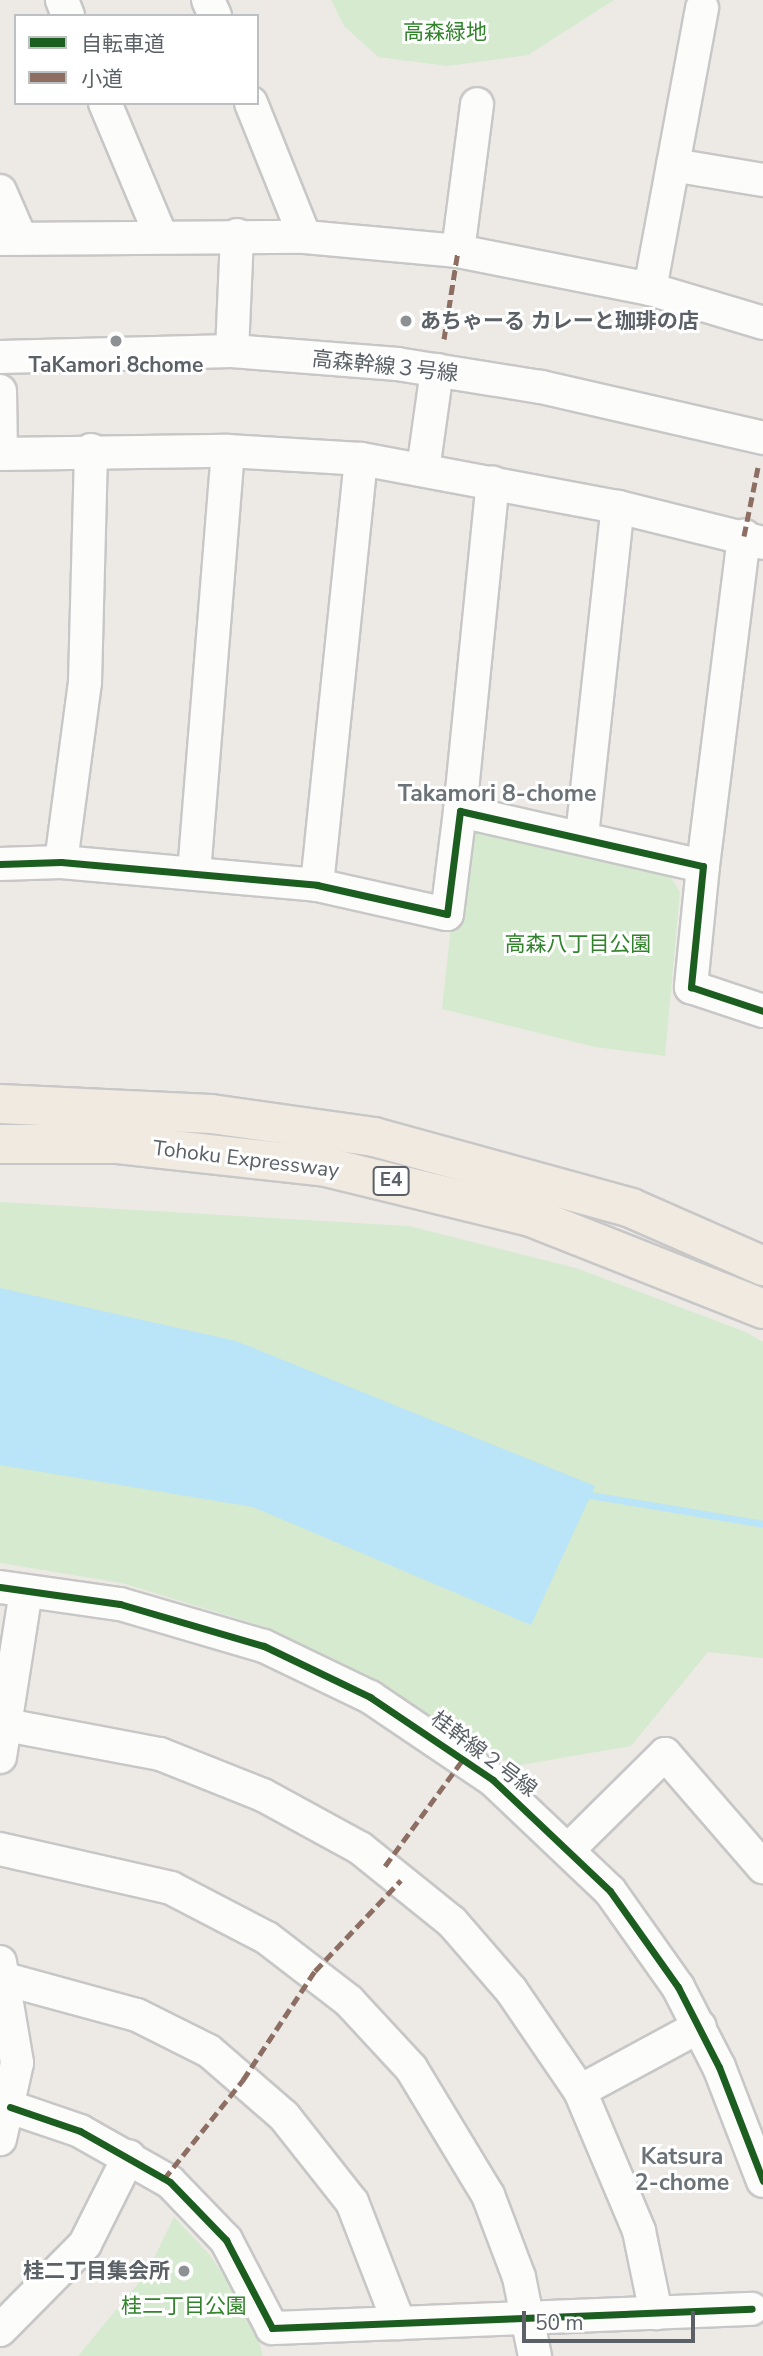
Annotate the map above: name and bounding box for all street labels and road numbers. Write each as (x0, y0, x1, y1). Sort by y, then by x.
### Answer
street label: 高森幹線３号線 (311, 346, 459, 386)
street label: Tohoku Expressway (152, 1135, 340, 1183)
road number: E4 (372, 1166, 410, 1196)
street label: 桂幹線２号線 (426, 1706, 542, 1802)

